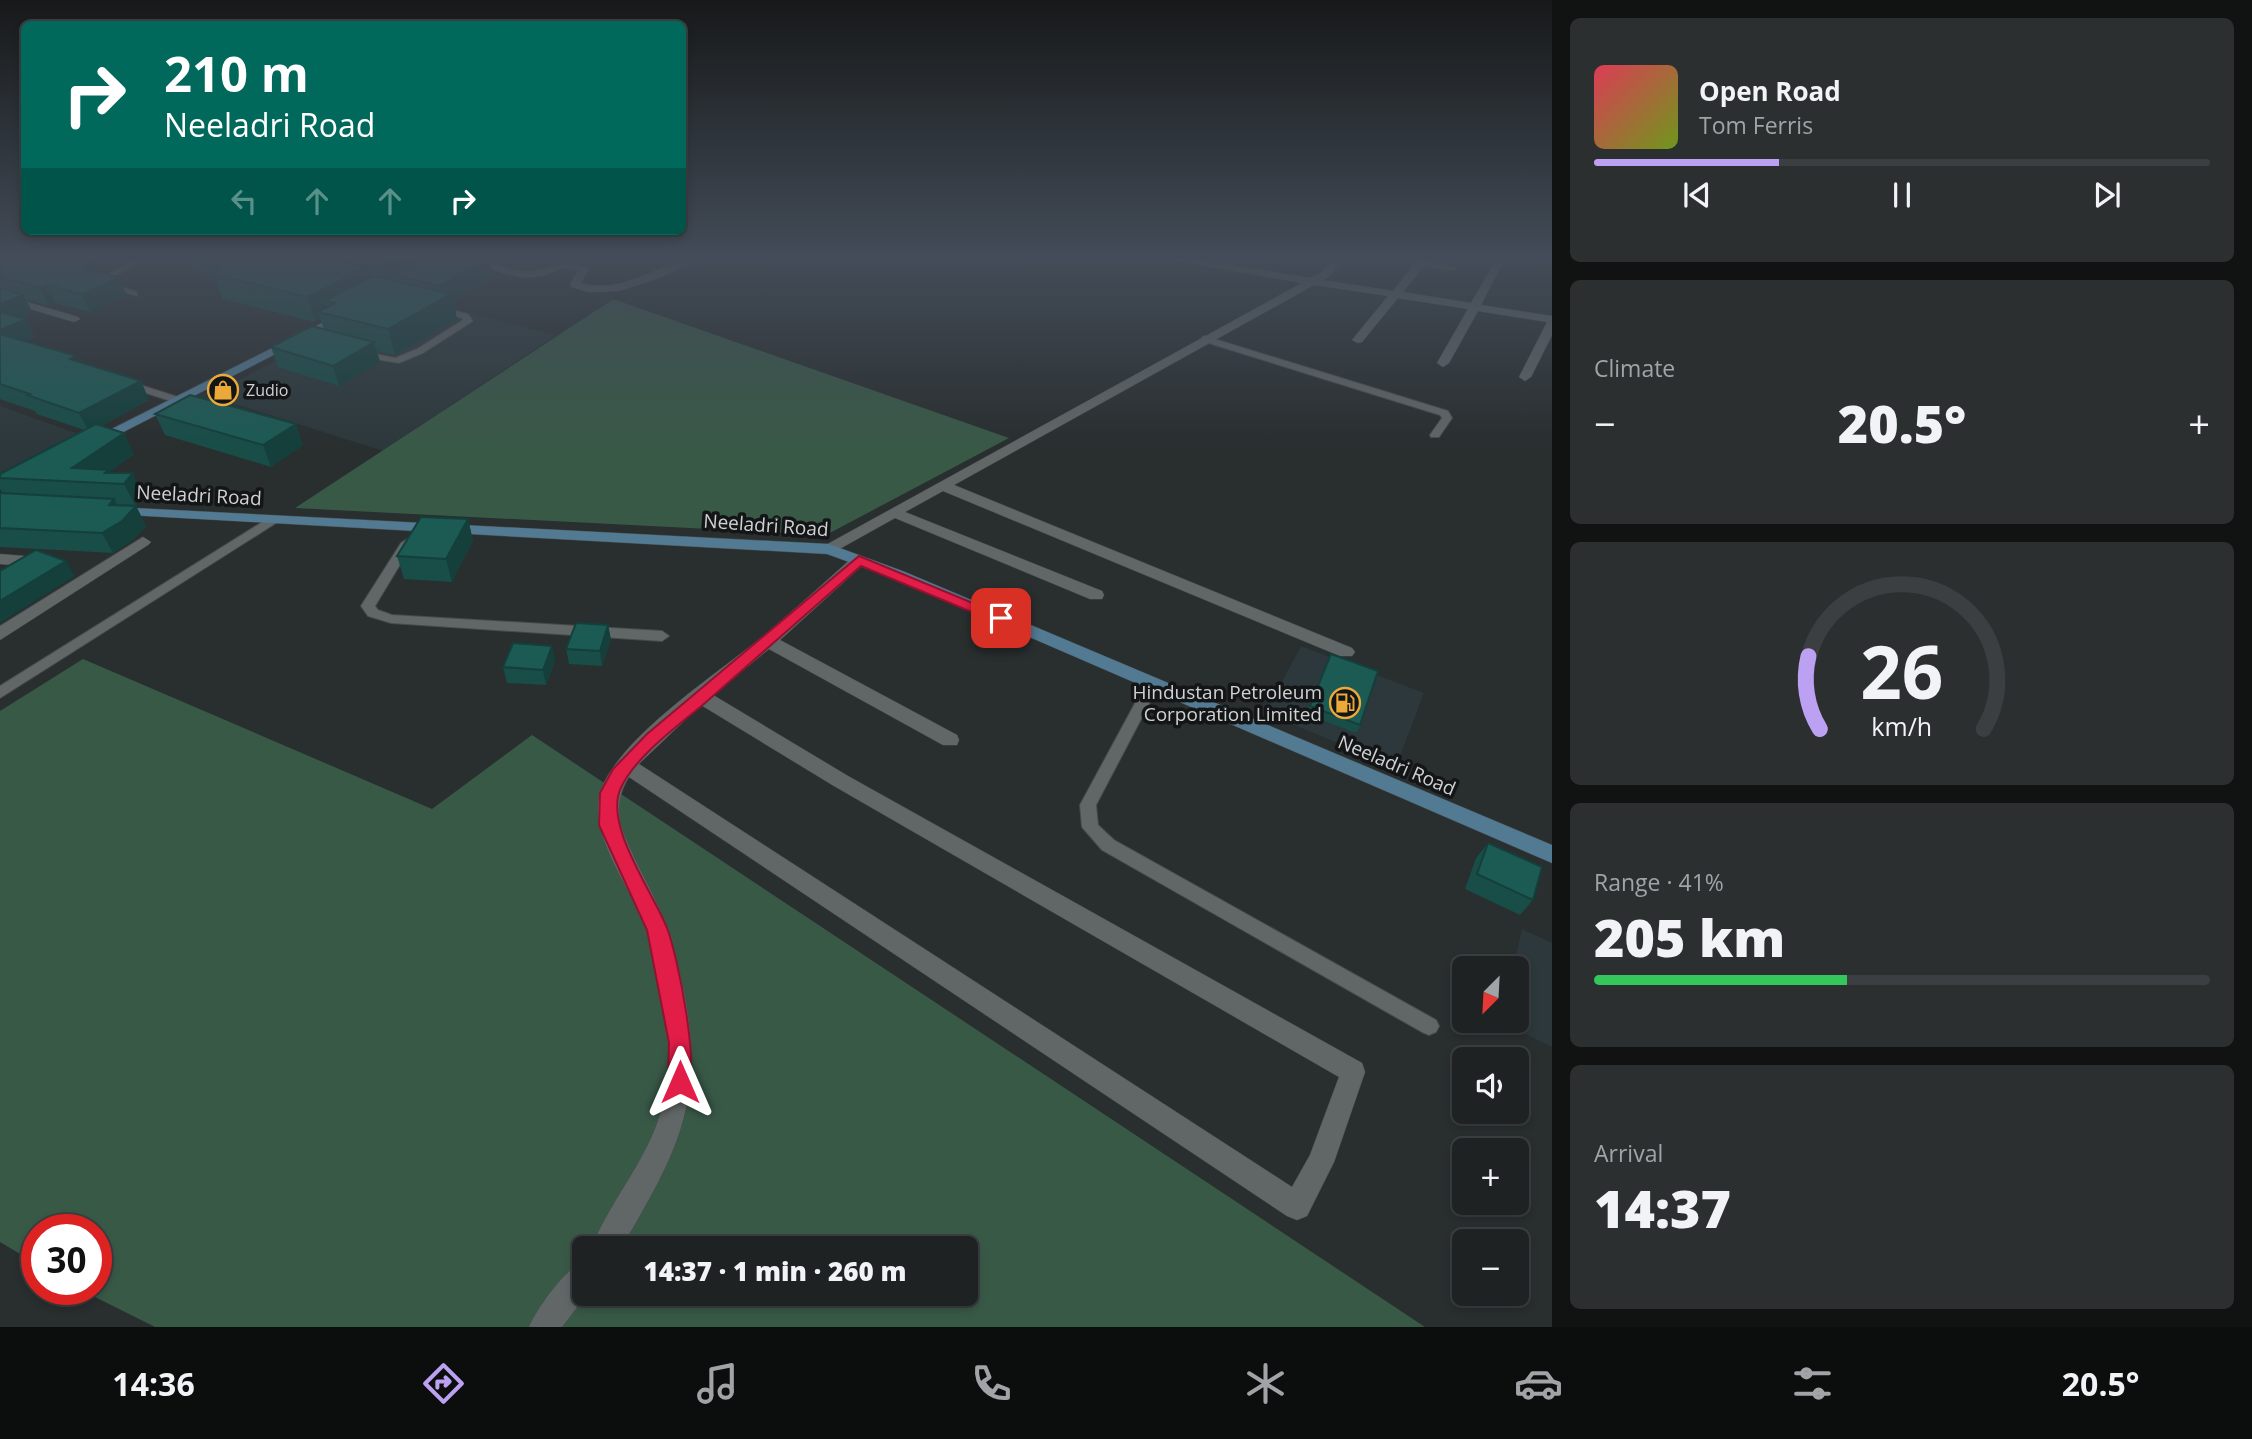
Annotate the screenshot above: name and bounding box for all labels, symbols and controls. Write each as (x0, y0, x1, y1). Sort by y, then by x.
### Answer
text: 210 m (164, 40, 309, 106)
icon: right (49, 49, 140, 140)
text: Open Road (1699, 73, 1841, 109)
text: Neeladri Road (164, 103, 375, 146)
text: Tom Ferris (1699, 109, 1813, 141)
icon: previous (1678, 176, 1716, 214)
icon: pause (1883, 176, 1921, 214)
icon: next (2088, 176, 2126, 214)
icon: left (225, 182, 263, 220)
icon: ahead (298, 182, 336, 220)
icon: ahead (371, 182, 409, 220)
icon: right (444, 182, 482, 220)
text: Climate (1594, 352, 1675, 384)
shop icon: Zudio (206, 373, 240, 407)
place label: Zudio (246, 379, 288, 401)
text: 20.5° (1838, 387, 1966, 458)
text: − (1594, 397, 1616, 449)
text: + (2188, 397, 2210, 449)
street label: Neeladri Road (136, 479, 262, 511)
street label: Neeladri Road (703, 508, 829, 542)
pin (971, 588, 1031, 648)
icon: arrive (982, 599, 1020, 637)
text: 26 (1860, 622, 1944, 721)
place label: Hindustan Petroleum Corporation Limited (1133, 679, 1322, 727)
fuel station icon: Hindustan Petroleum Corporation Limited (1328, 686, 1362, 720)
text: km/h (1872, 709, 1932, 743)
street label: Neeladri Road (1334, 729, 1460, 801)
text: Range · 41% (1594, 866, 1724, 898)
text: 205 km (1594, 901, 1785, 972)
north arrow (1452, 956, 1530, 1032)
map controls (1452, 956, 1529, 1306)
position arrow (643, 1045, 717, 1119)
button: sound (1452, 1047, 1529, 1124)
text: Arrival (1594, 1137, 1663, 1169)
button: + (1452, 1138, 1529, 1215)
text: 14:37 (1594, 1172, 1731, 1243)
speed limit sign: 30 (21, 1214, 112, 1305)
button: − (1452, 1229, 1529, 1306)
text: 14:37 · 1 min · 260 m (644, 1253, 906, 1289)
icon: directions (419, 1359, 468, 1408)
icon: music (693, 1359, 742, 1408)
icon: phone (967, 1359, 1016, 1408)
icon: climate (1241, 1359, 1290, 1408)
icon: car (1514, 1359, 1563, 1408)
icon: filters (1788, 1359, 1837, 1408)
text: 14:36 (112, 1362, 195, 1405)
text: 20.5° (2062, 1362, 2140, 1405)

